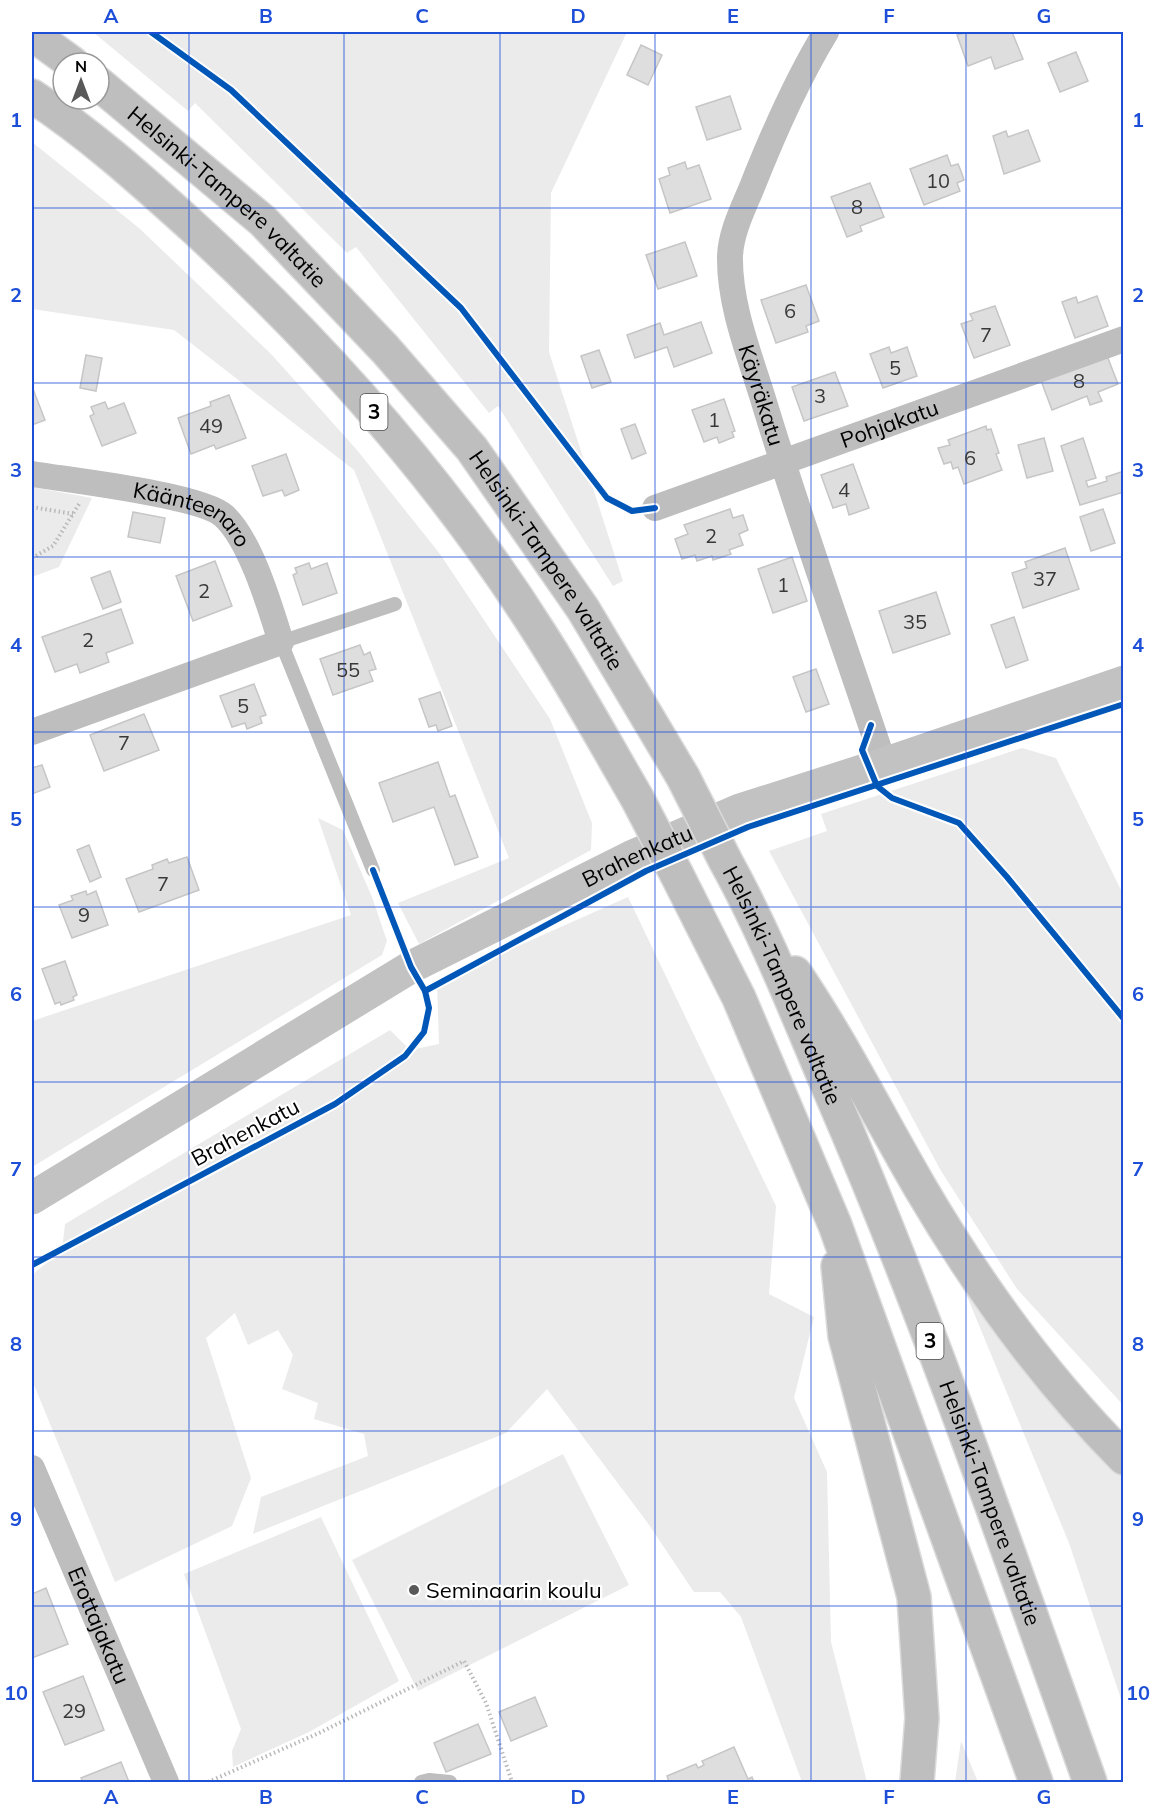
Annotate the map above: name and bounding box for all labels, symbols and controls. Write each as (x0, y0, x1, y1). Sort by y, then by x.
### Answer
text: A (104, 3, 119, 28)
text: B (259, 3, 273, 28)
text: C (415, 3, 429, 28)
text: D (570, 3, 586, 28)
text: E (727, 3, 739, 28)
text: F (883, 3, 895, 28)
text: G (1037, 3, 1051, 28)
north arrow (51, 51, 111, 111)
text: N (75, 56, 87, 76)
street label: Helsinki-Tampere valtatie (122, 100, 333, 293)
text: 1 (10, 107, 22, 132)
text: 1 (1132, 107, 1144, 132)
house number: 10 (926, 168, 950, 193)
house number: 8 (851, 194, 863, 219)
text: 2 (10, 282, 22, 307)
text: 2 (1132, 282, 1144, 307)
house number: 6 (784, 298, 796, 323)
house number: 7 (980, 322, 992, 347)
street label: Käyräkatu (732, 341, 791, 449)
house number: 5 (889, 355, 901, 380)
house number: 8 (1073, 368, 1085, 393)
house number: 3 (814, 383, 826, 408)
street label: Pohjakatu (836, 393, 942, 454)
road number: 3 (360, 394, 388, 430)
house number: 1 (708, 407, 720, 432)
house number: 49 (199, 413, 223, 438)
street label: Helsinki-Tampere valtatie (463, 445, 630, 675)
house number: 6 (964, 445, 976, 470)
text: 3 (10, 457, 22, 482)
text: 3 (1132, 457, 1144, 482)
street label: Käänteenaro (131, 476, 257, 552)
house number: 4 (838, 477, 850, 502)
house number: 2 (705, 523, 717, 548)
house number: 37 (1033, 566, 1057, 591)
house number: 1 (777, 572, 789, 597)
house number: 2 (198, 578, 210, 603)
house number: 35 (903, 609, 927, 634)
house number: 2 (82, 627, 94, 652)
text: 4 (10, 632, 22, 657)
text: 4 (1132, 632, 1144, 657)
house number: 55 (336, 657, 360, 682)
house number: 5 (237, 693, 249, 718)
house number: 7 (118, 730, 130, 755)
text: 5 (10, 806, 22, 831)
text: 5 (1132, 806, 1144, 831)
street label: Brahenkatu (577, 818, 697, 893)
street label: Helsinki-Tampere valtatie (717, 861, 848, 1109)
house number: 7 (157, 871, 169, 896)
house number: 9 (78, 902, 90, 927)
text: 6 (10, 981, 22, 1006)
text: 6 (1132, 981, 1144, 1006)
street label: Brahenkatu (186, 1092, 304, 1172)
text: 7 (10, 1156, 22, 1181)
text: 7 (1132, 1156, 1144, 1181)
road number: 3 (916, 1323, 944, 1359)
text: 8 (10, 1331, 22, 1356)
text: 8 (1132, 1331, 1144, 1356)
street label: Helsinki-Tampere valtatie (933, 1376, 1048, 1629)
text: 9 (10, 1506, 22, 1531)
text: 9 (1132, 1506, 1144, 1531)
street label: Erottajakatu (62, 1562, 137, 1688)
place label: Seminaarin koulu (426, 1576, 602, 1604)
marker: Seminaarin koulu (407, 1583, 421, 1597)
text: 10 (4, 1680, 28, 1705)
text: 10 (1126, 1680, 1150, 1705)
house number: 29 (62, 1698, 86, 1723)
text: A (104, 1784, 119, 1809)
text: B (259, 1784, 273, 1809)
text: C (415, 1784, 429, 1809)
text: D (570, 1784, 586, 1809)
text: E (727, 1784, 739, 1809)
text: F (883, 1784, 895, 1809)
text: G (1037, 1784, 1051, 1809)

